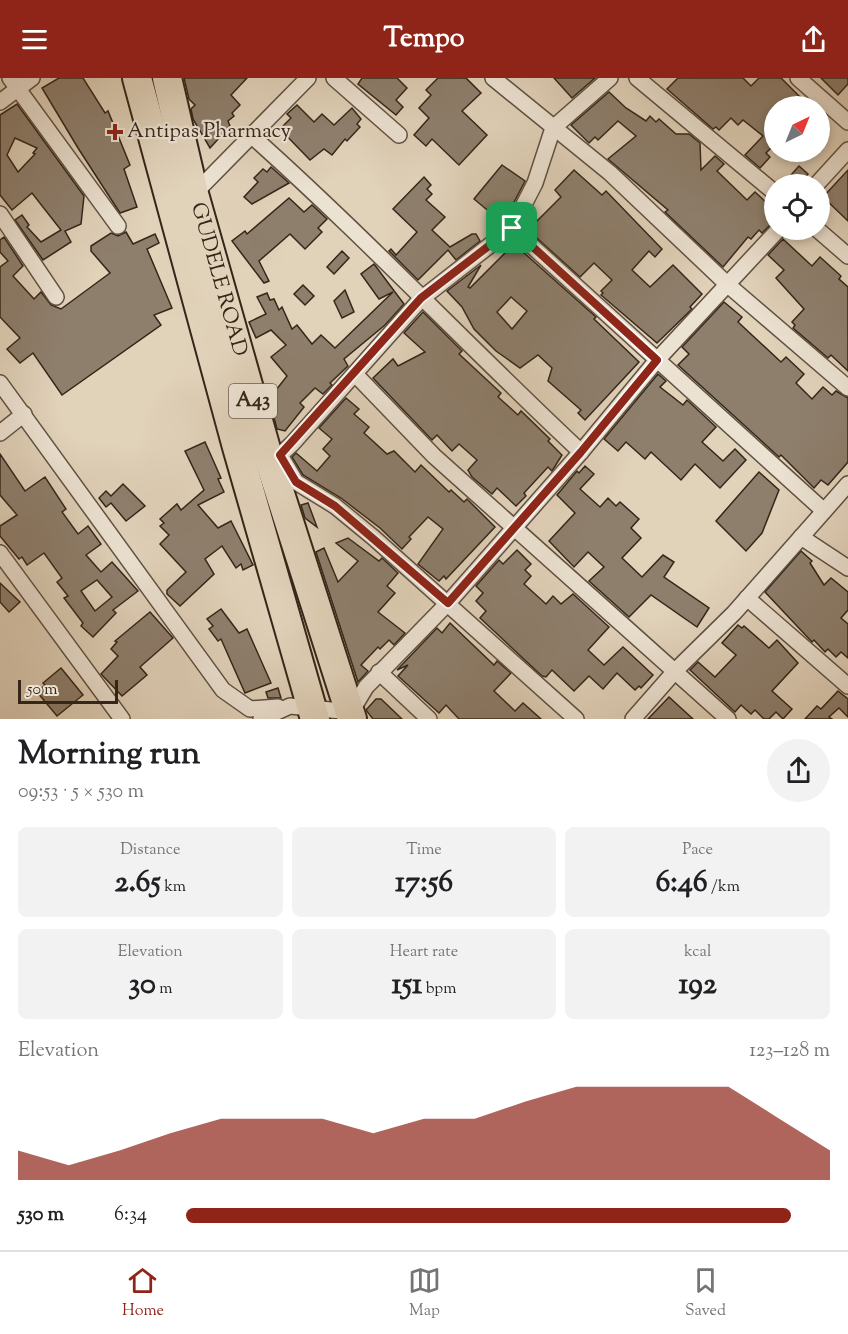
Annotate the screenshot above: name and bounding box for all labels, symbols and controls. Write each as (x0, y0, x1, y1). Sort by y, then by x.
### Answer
text: Tempo (384, 20, 465, 59)
icon: menu (18, 23, 51, 56)
icon: share (797, 23, 830, 56)
north arrow (764, 96, 830, 162)
map controls (764, 96, 830, 240)
place label: Antipas Pharmacy (127, 117, 291, 147)
marker: Antipas Pharmacy (108, 125, 122, 139)
button: locate (764, 174, 830, 240)
street label: GUDELE ROAD (182, 199, 254, 360)
pin (486, 202, 537, 253)
icon: arrive (495, 211, 528, 244)
road number: A43 (229, 384, 277, 418)
scale bar (18, 677, 118, 704)
text: 50 m (27, 679, 58, 702)
text: Morning run (18, 731, 200, 779)
button: share (767, 739, 830, 802)
text: 09:53 · 5 × 530 m (18, 778, 144, 807)
text: Distance (120, 839, 181, 862)
text: Time (406, 839, 442, 862)
text: Pace (682, 839, 713, 862)
text: 2.65 (115, 862, 161, 905)
text: 17:56 (395, 862, 453, 905)
text: 6:46 (655, 862, 708, 905)
text: km (161, 876, 186, 899)
text: /km (708, 876, 740, 899)
text: Elevation (118, 941, 183, 964)
text: Heart rate (390, 941, 458, 964)
text: kcal (684, 941, 711, 964)
text: 30 (128, 964, 156, 1007)
text: 151 (392, 964, 422, 1007)
text: 192 (678, 964, 717, 1007)
text: m (156, 978, 173, 1001)
text: bpm (422, 978, 456, 1001)
text: Elevation (18, 1037, 99, 1066)
text: 123–128 m (749, 1037, 830, 1066)
text: 530 m (18, 1201, 64, 1230)
text: 6:34 (114, 1201, 147, 1230)
tab: Home (122, 1264, 164, 1323)
tab: Map (408, 1264, 441, 1323)
tab: Saved (685, 1264, 726, 1323)

